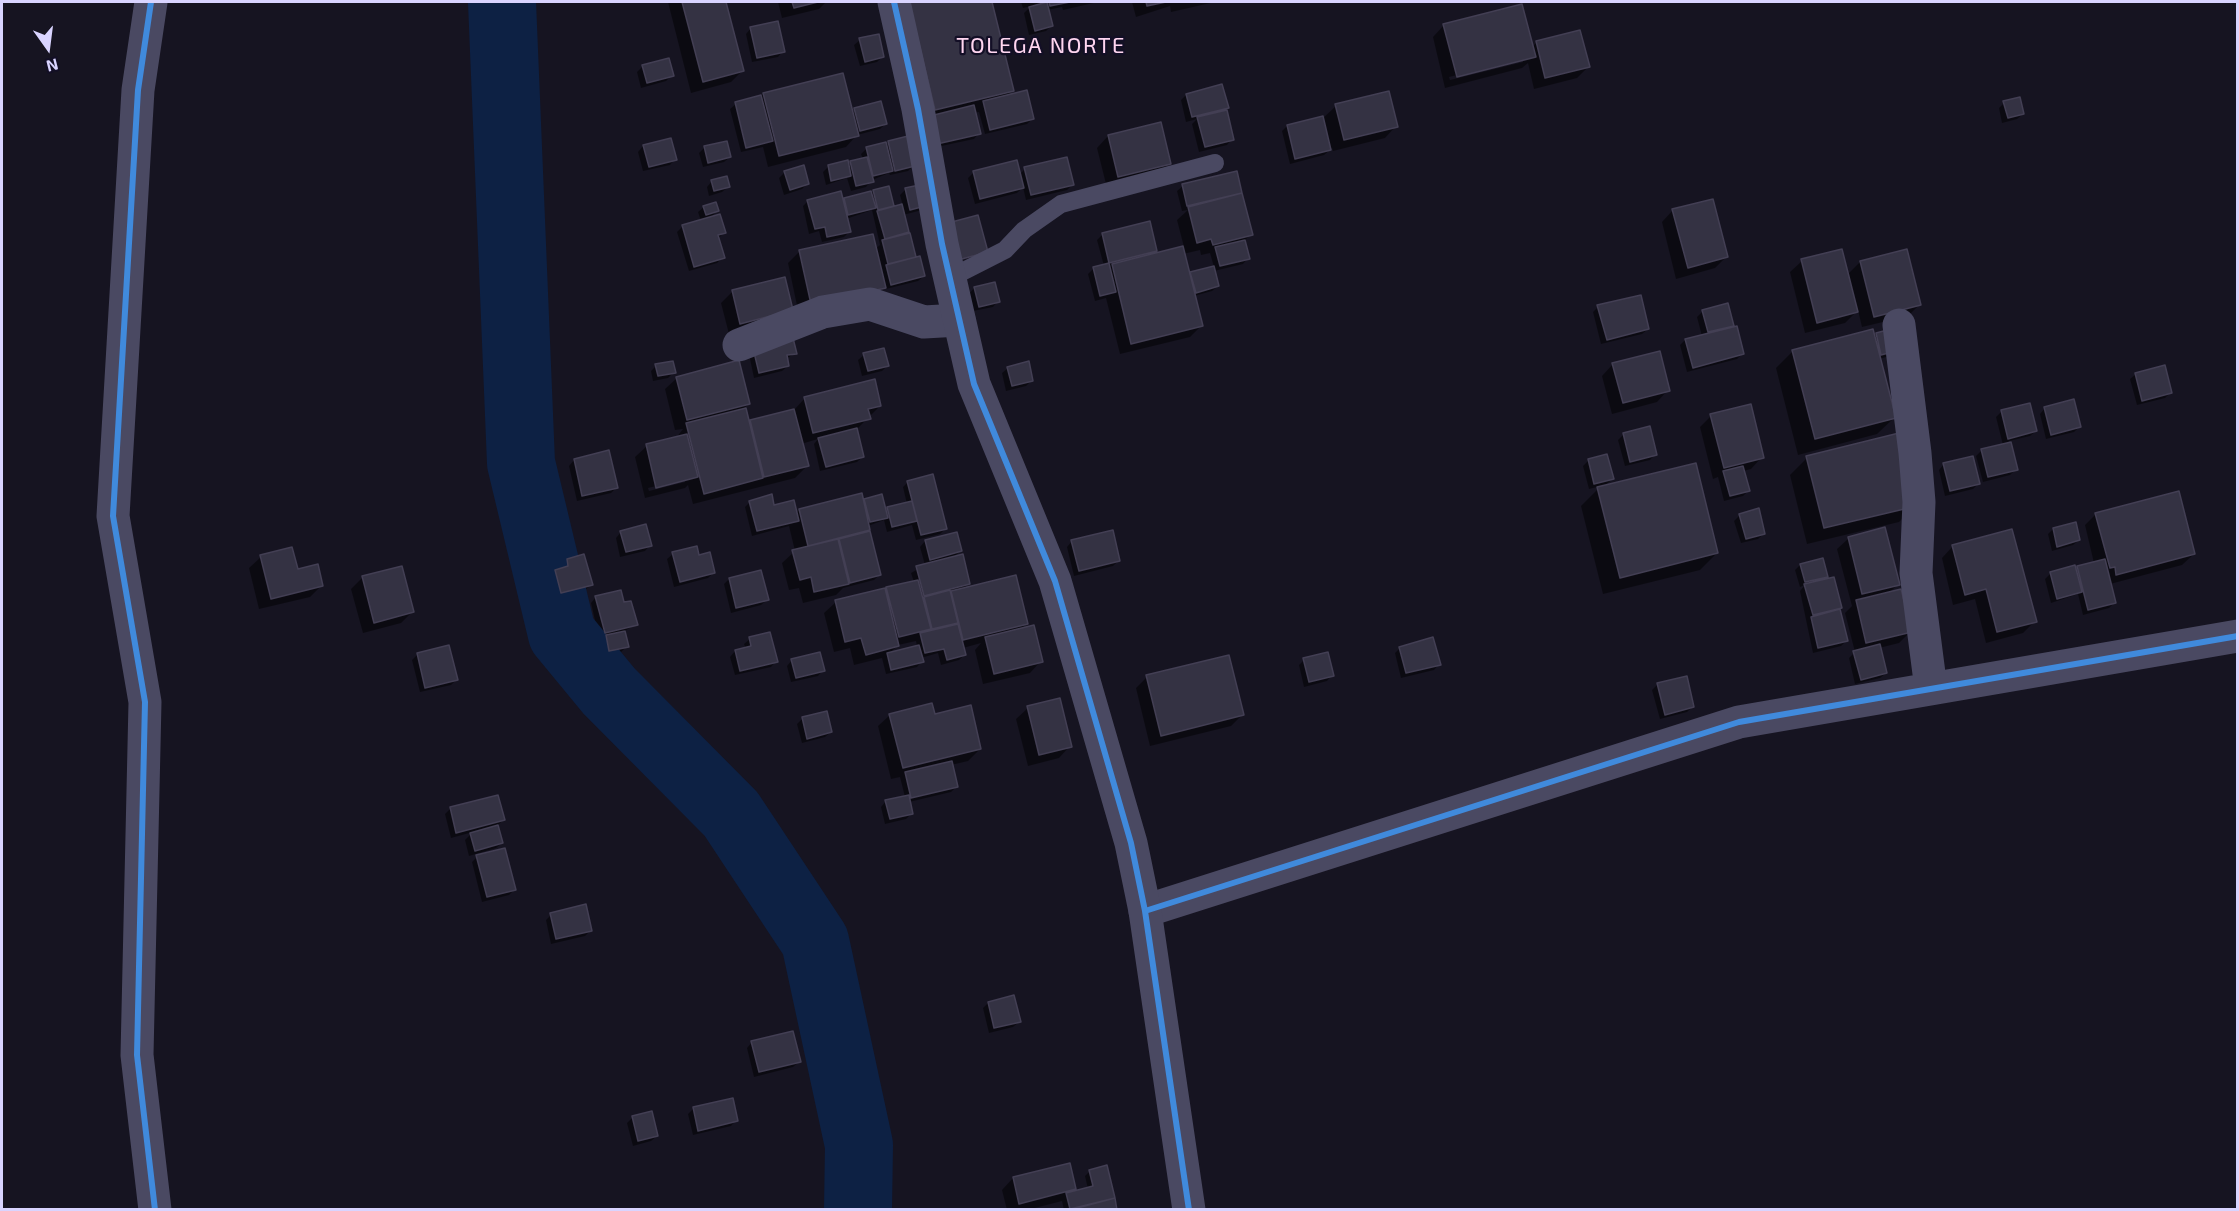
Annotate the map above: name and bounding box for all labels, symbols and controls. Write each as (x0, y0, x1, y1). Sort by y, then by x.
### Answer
north arrow (18, 18, 78, 78)
district label: TOLEGA NORTE (956, 33, 1126, 59)
text: N (45, 55, 60, 77)

